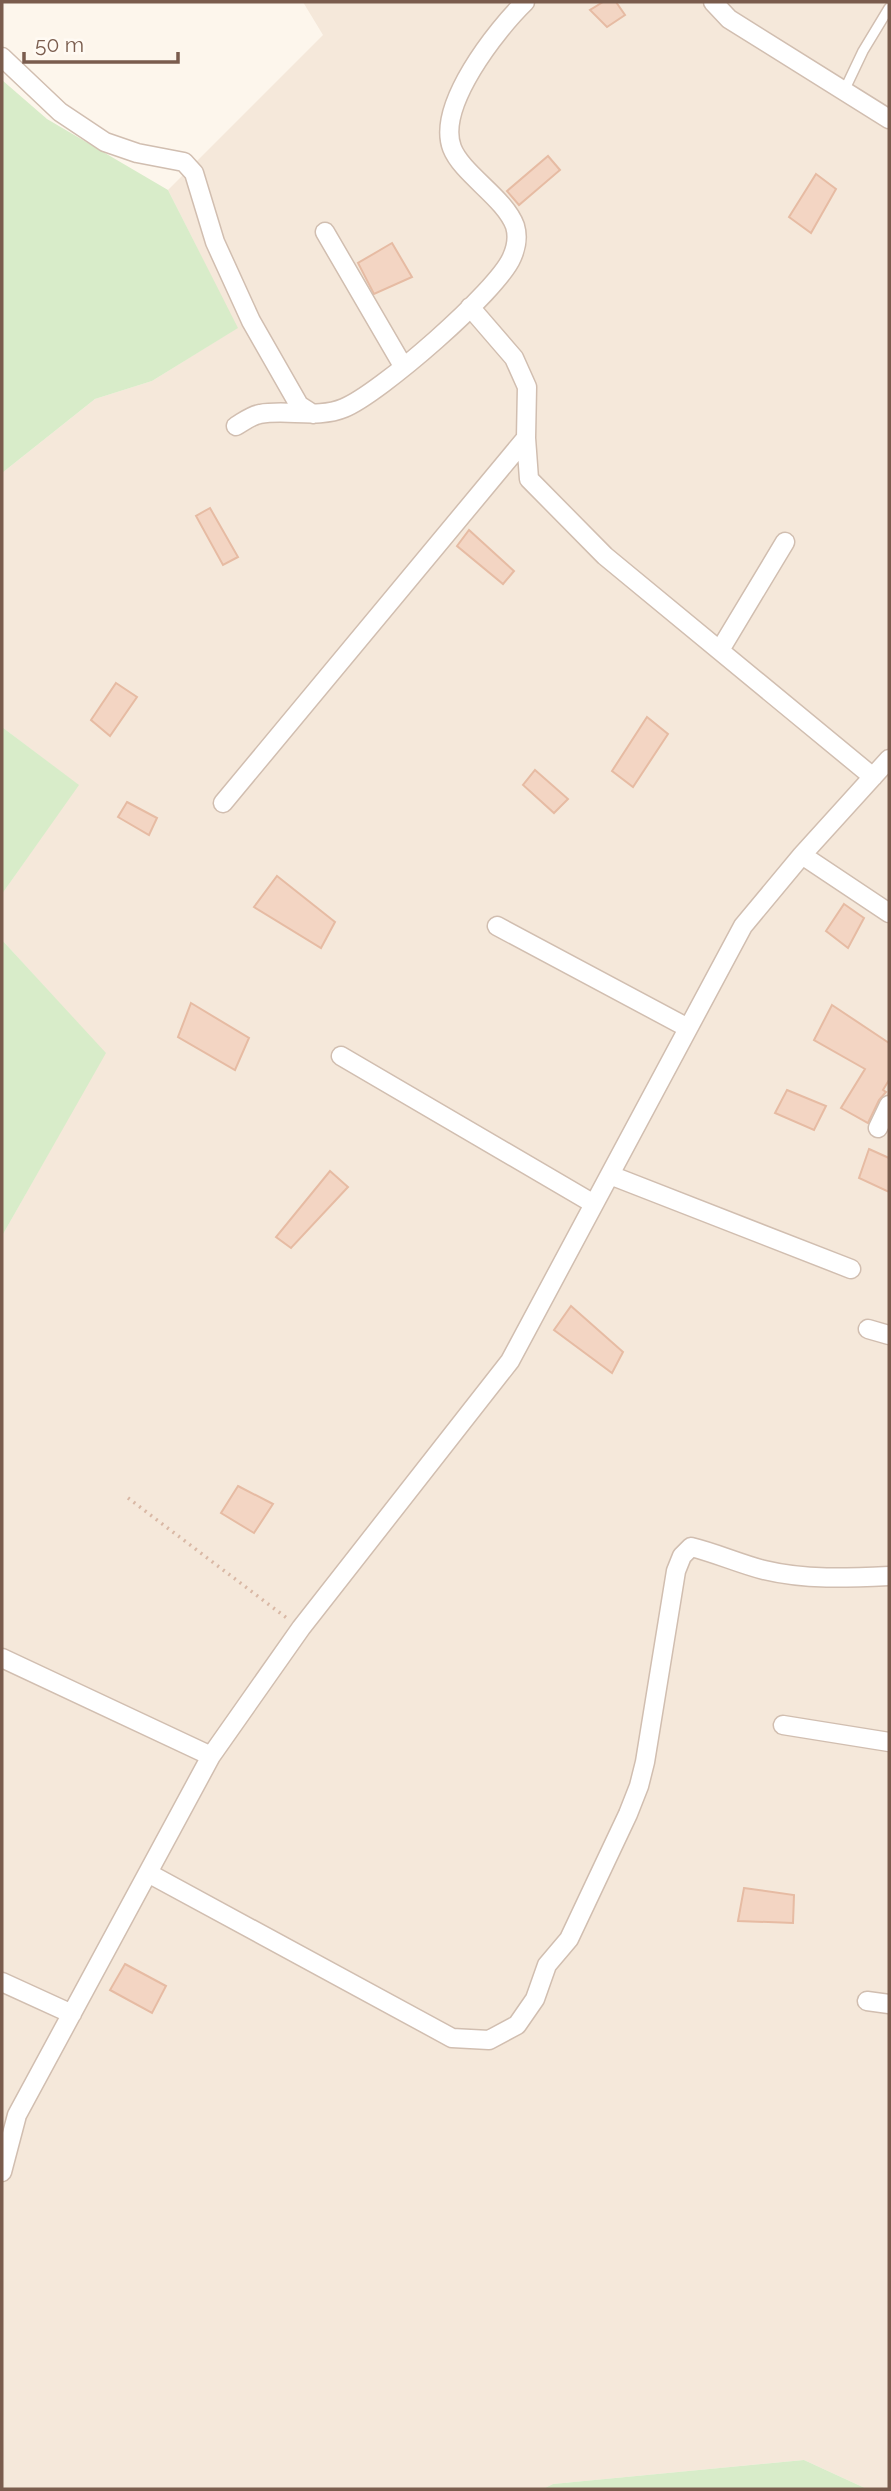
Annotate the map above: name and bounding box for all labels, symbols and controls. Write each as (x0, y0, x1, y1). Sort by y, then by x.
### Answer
scale bar (24, 21, 178, 65)
text: 50 m (35, 32, 84, 57)

